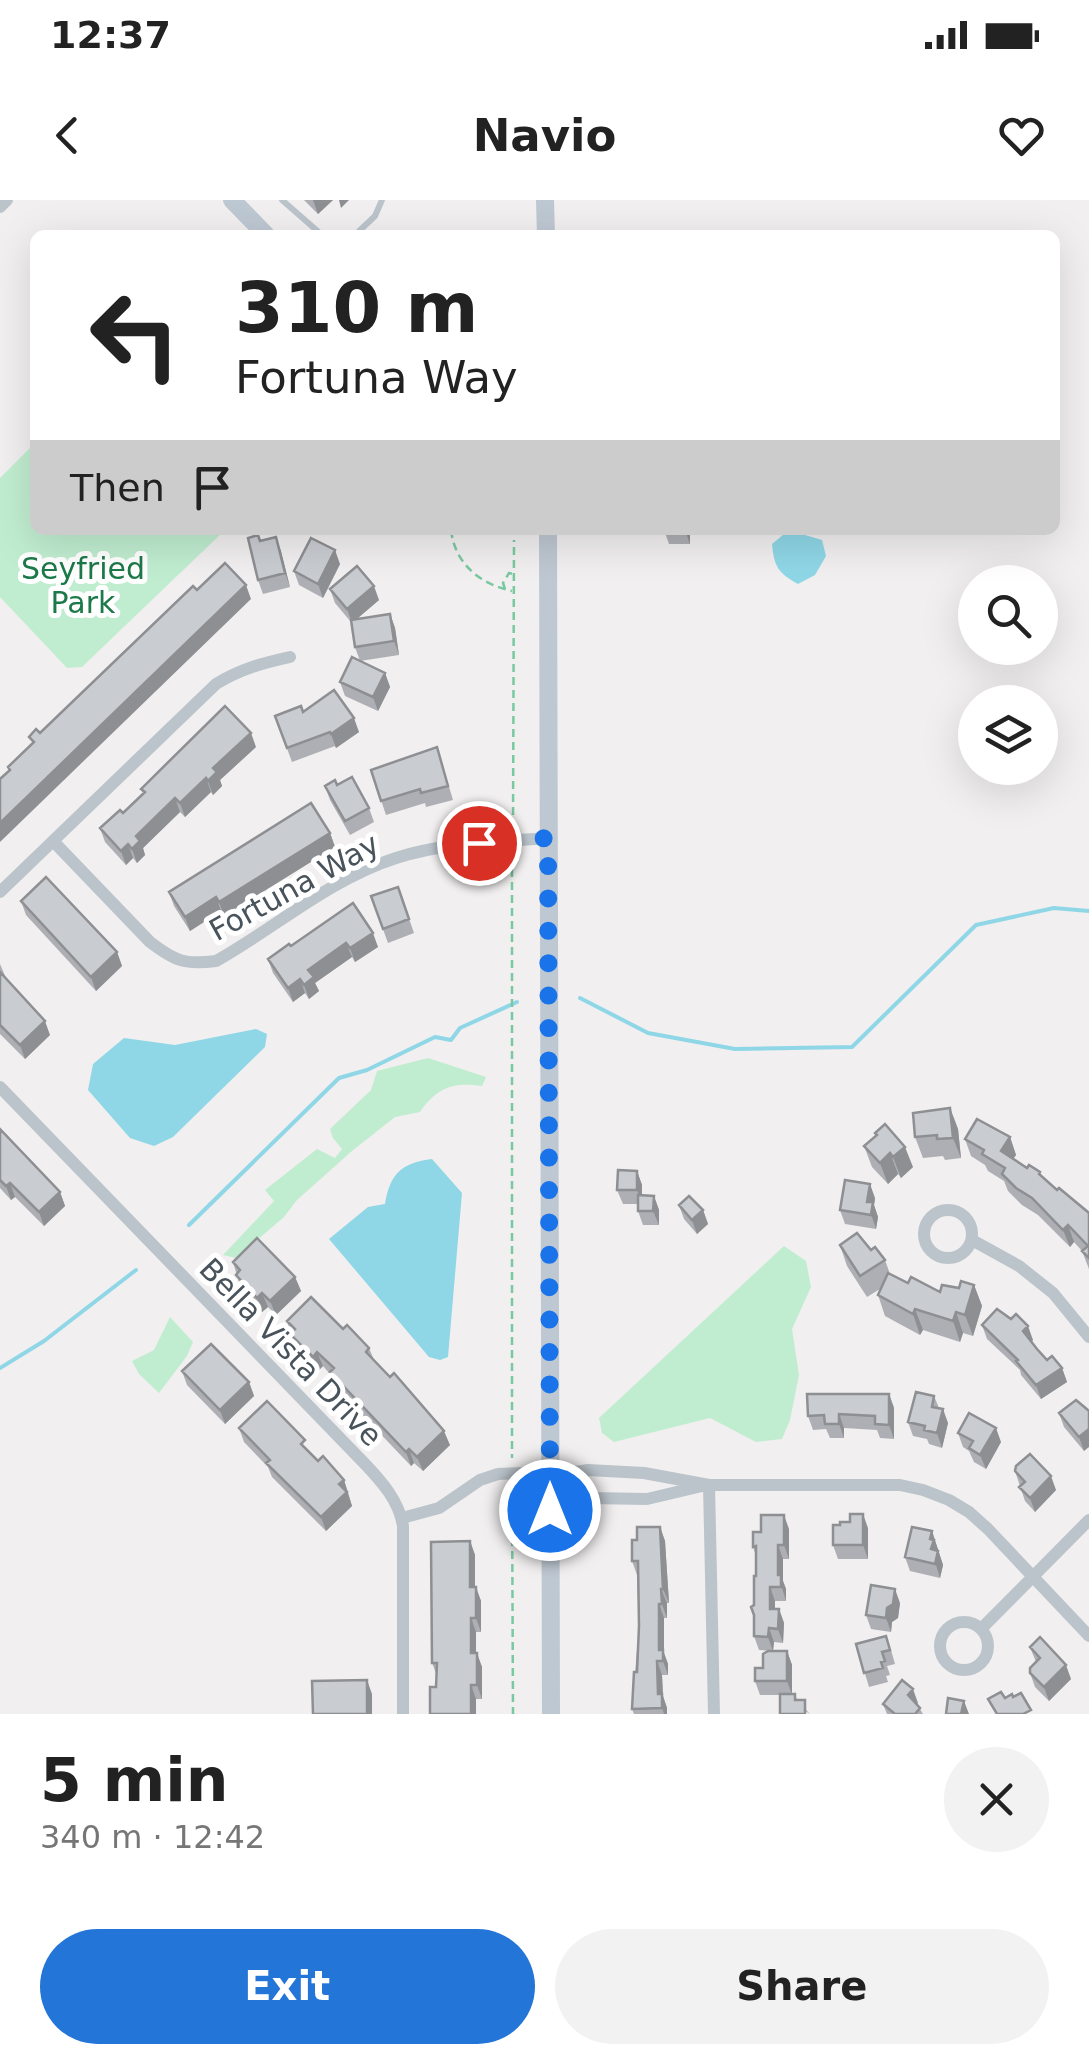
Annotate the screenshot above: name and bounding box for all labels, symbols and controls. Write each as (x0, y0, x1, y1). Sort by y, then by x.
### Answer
text: 12:37 (50, 13, 171, 57)
icon: back (40, 108, 95, 163)
icon: heart (994, 108, 1049, 163)
text: Navio (473, 109, 616, 162)
text: 310 m (235, 267, 478, 349)
icon: left (70, 270, 200, 400)
text: Fortuna Way (235, 351, 518, 404)
icon: arrive (185, 460, 240, 515)
text: Then (70, 466, 165, 510)
park label: Seyfried Park (21, 551, 145, 620)
map controls (958, 565, 1058, 785)
button: search (958, 565, 1058, 665)
button: layers (958, 685, 1058, 785)
pin (437, 801, 522, 886)
icon: arrive (452, 816, 507, 871)
street label: Fortuna Way (203, 826, 385, 948)
street label: Bella Vista Drive (193, 1251, 389, 1453)
position arrow (498, 1458, 602, 1562)
text: 5 min (40, 1745, 228, 1815)
button: close (944, 1747, 1049, 1852)
text: 340 m · 12:42 (40, 1818, 265, 1856)
button: Exit (40, 1929, 535, 2044)
button: Share (555, 1929, 1049, 2044)

